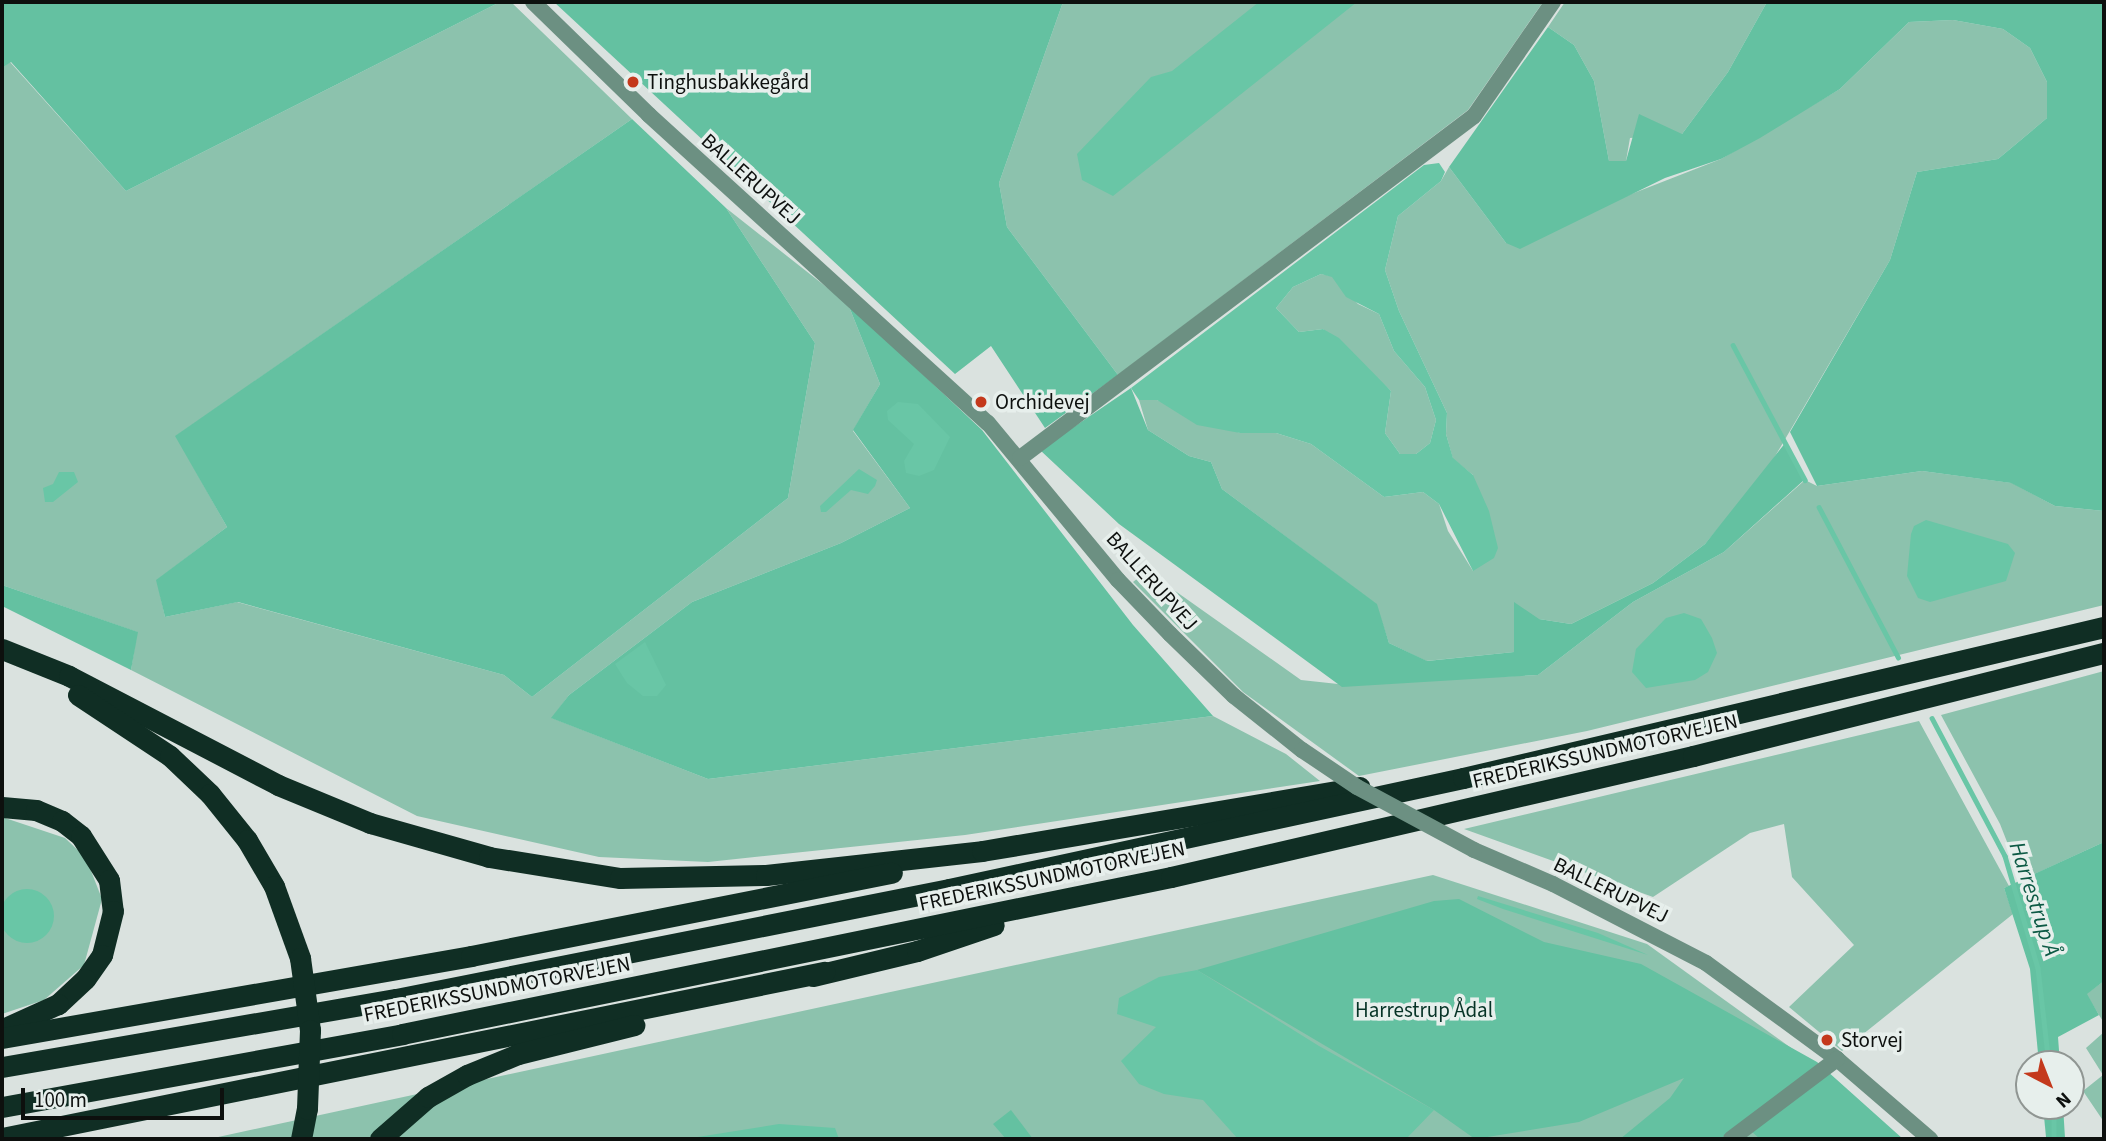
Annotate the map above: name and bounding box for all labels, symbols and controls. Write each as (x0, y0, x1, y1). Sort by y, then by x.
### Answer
place label: Tinghusbakkegård (647, 69, 809, 95)
marker: Tinghusbakkegård (625, 74, 641, 90)
street label: BALLERUPVEJ (696, 128, 806, 230)
place label: Orchidevej (995, 389, 1090, 415)
marker: Orchidevej (973, 394, 989, 410)
street label: BALLERUPVEJ (1101, 526, 1203, 636)
street label: FREDERIKSSUNDMOTORVEJEN (1470, 708, 1740, 794)
street label: FREDERIKSSUNDMOTORVEJEN (917, 835, 1187, 917)
water label: Harrestrup Å (2003, 838, 2065, 960)
street label: BALLERUPVEJ (1550, 851, 1672, 929)
street label: FREDERIKSSUNDMOTORVEJEN (362, 951, 632, 1027)
park label: Harrestrup Ådal (1355, 997, 1493, 1023)
place label: Storvej (1841, 1027, 1903, 1053)
marker: Storvej (1819, 1032, 1835, 1048)
north arrow (2015, 1050, 2085, 1120)
scale bar (24, 1074, 228, 1118)
text: 100 m (34, 1085, 87, 1115)
text: N (2049, 1085, 2077, 1114)

